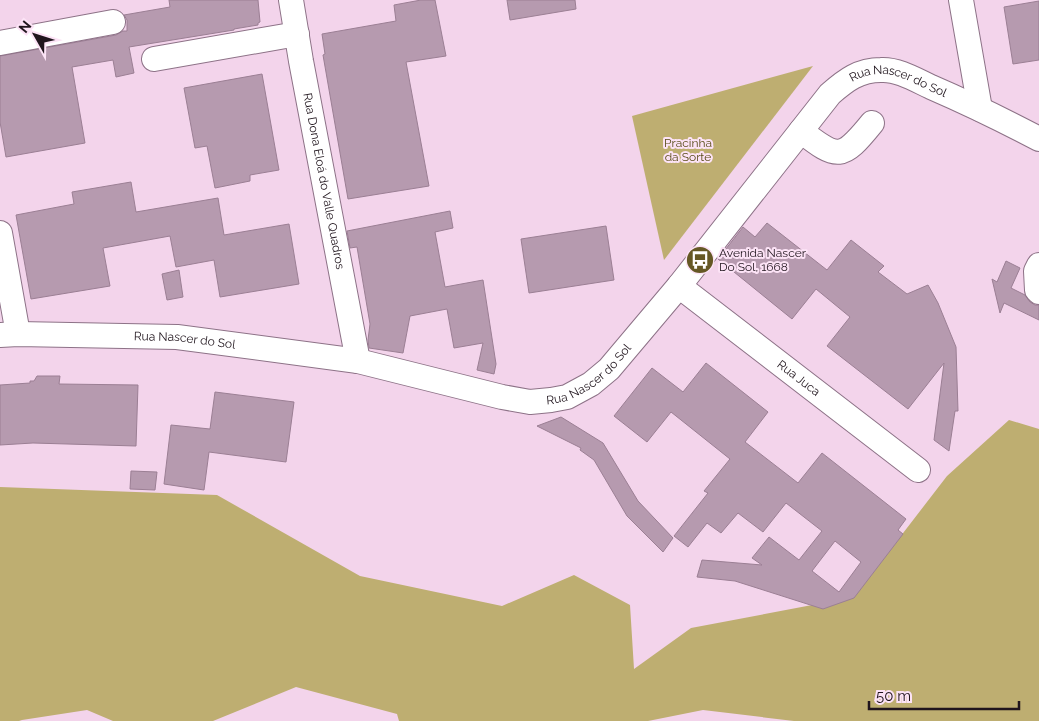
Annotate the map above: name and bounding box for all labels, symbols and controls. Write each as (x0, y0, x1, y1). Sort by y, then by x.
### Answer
north arrow (10, 10, 60, 60)
text: N (15, 18, 34, 36)
street label: Rua Nascer do Sol (847, 63, 950, 100)
street label: Rua Dona Eloá do Valle Quadros (300, 92, 347, 271)
park label: Pracinha da Sorte (664, 136, 712, 164)
bus stop icon: Avenida Nascer Do Sol, 1668 (685, 245, 715, 275)
place label: Avenida Nascer Do Sol, 1668 (719, 246, 807, 274)
street label: Rua Nascer do Sol (134, 329, 237, 352)
street label: Rua Nascer do Sol (546, 341, 634, 407)
street label: Rua Juca (774, 357, 823, 399)
scale bar (869, 678, 1019, 710)
text: 50 m (876, 687, 911, 705)

